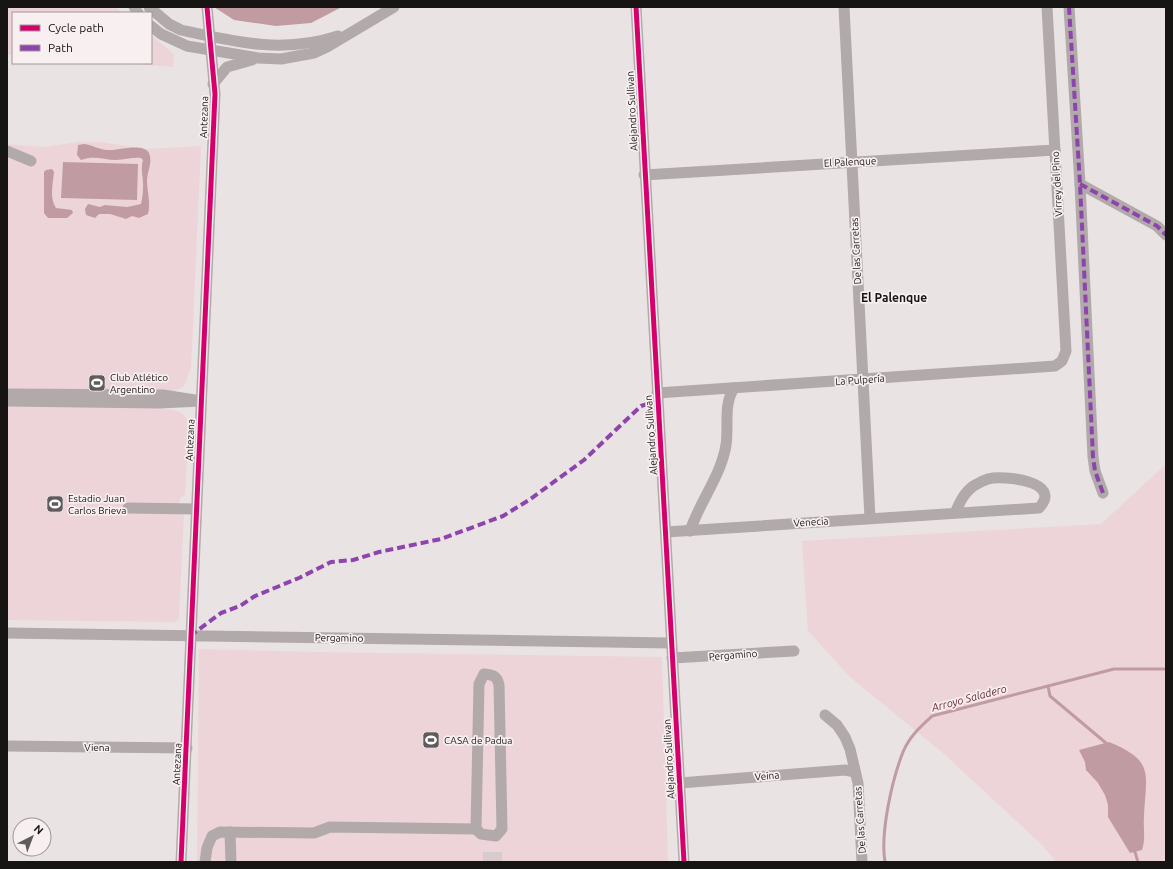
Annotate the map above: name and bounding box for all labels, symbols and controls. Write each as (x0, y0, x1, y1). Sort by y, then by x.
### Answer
legend (12, 12, 152, 64)
text: Cycle path (48, 21, 104, 34)
text: Path (48, 41, 73, 54)
street label: Alejandro Sullivan (624, 71, 640, 151)
street label: Antezana (198, 96, 210, 138)
street label: Virrey del Pino (1050, 151, 1064, 217)
street label: El Palenque (824, 155, 876, 169)
street label: De las Carretas (849, 217, 863, 285)
district label: El Palenque (861, 291, 927, 304)
place label: Club Atlético Argentino (110, 372, 168, 395)
sports icon: Club Atlético Argentino (87, 373, 107, 393)
street label: La Pulpería (835, 373, 885, 387)
street label: Alejandro Sullivan (643, 395, 659, 475)
street label: Antezana (183, 419, 197, 461)
place label: Estadio Juan Carlos Brieva (68, 493, 126, 516)
sports icon: Estadio Juan Carlos Brieva (45, 494, 65, 514)
street label: Venecia (793, 515, 829, 529)
street label: Pergamino (315, 632, 364, 644)
street label: Pergamino (708, 648, 758, 662)
water label: Arroyo Saladero (929, 682, 1008, 714)
street label: Alejandro Sullivan (661, 719, 677, 799)
sports icon: CASA de Padua (421, 730, 441, 750)
place label: CASA de Padua (444, 735, 512, 746)
street label: Viena (84, 742, 110, 753)
street label: Antezana (170, 743, 184, 785)
street label: Veina (754, 769, 780, 783)
street label: De las Carretas (852, 786, 868, 854)
north arrow (12, 817, 52, 857)
text: N (32, 822, 46, 837)

